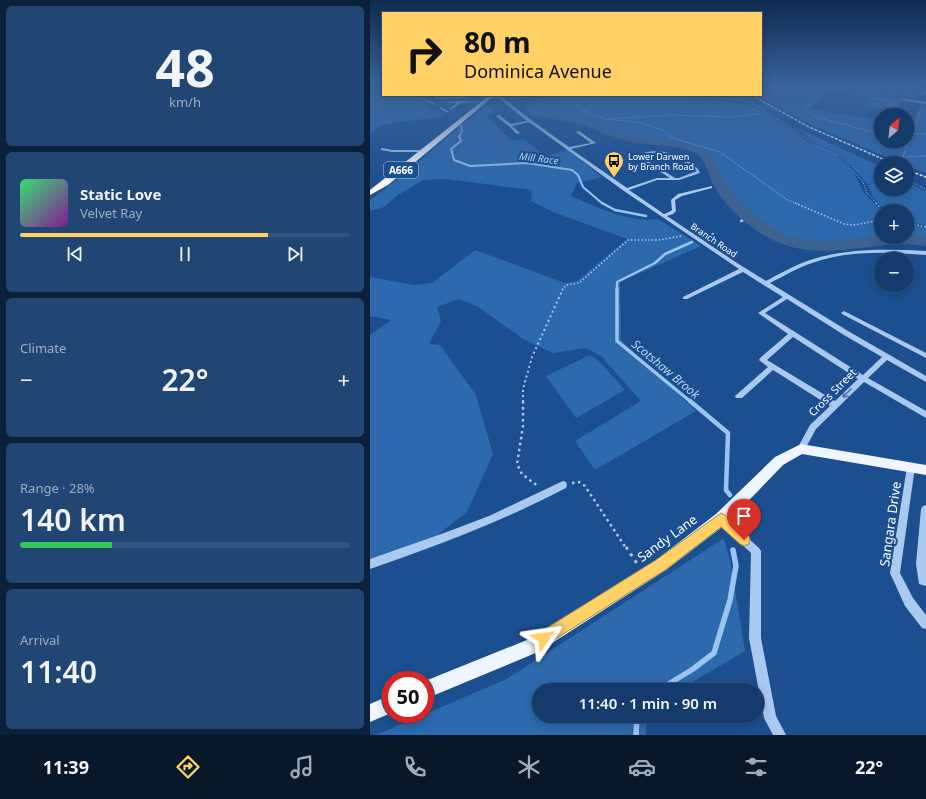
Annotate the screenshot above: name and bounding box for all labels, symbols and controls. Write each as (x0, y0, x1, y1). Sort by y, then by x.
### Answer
text: 80 m (464, 23, 531, 61)
icon: right (398, 28, 450, 80)
text: 48 (155, 31, 215, 102)
text: Dominica Avenue (464, 59, 612, 83)
text: km/h (169, 93, 201, 111)
north arrow (874, 108, 914, 148)
map controls (874, 108, 914, 292)
water label: Mill Race (518, 149, 560, 167)
bus stop icon: Lower Darwen by Branch Road (603, 150, 625, 178)
place label: Lower Darwen by Branch Road (628, 150, 694, 173)
button: layers (874, 156, 914, 196)
road number: A666 (384, 162, 418, 178)
text: Static Love (80, 184, 161, 204)
text: Velvet Ray (80, 204, 142, 222)
button: + (874, 204, 914, 244)
street label: Branch Road (688, 220, 740, 260)
icon: previous (64, 243, 86, 265)
icon: pause (174, 243, 196, 265)
icon: next (284, 243, 306, 265)
button: − (874, 252, 914, 292)
water label: Scotshaw Brook (628, 335, 705, 403)
text: Climate (20, 339, 66, 357)
text: 22° (161, 359, 209, 400)
text: − (20, 364, 33, 394)
text: + (337, 364, 350, 394)
street label: Cross Street (805, 365, 859, 419)
one-way arrow (842, 388, 852, 398)
text: Range · 28% (20, 479, 95, 497)
street label: Sangara Drive (875, 480, 905, 568)
text: 140 km (20, 499, 126, 540)
pin (727, 499, 761, 540)
icon: arrive (733, 505, 755, 527)
street label: Sandy Lane (633, 510, 701, 566)
position arrow (523, 617, 565, 659)
text: Arrival (20, 631, 60, 649)
text: 11:40 (20, 651, 97, 692)
speed limit sign: 50 (382, 671, 434, 723)
text: 11:40 · 1 min · 90 m (579, 693, 717, 713)
icon: directions (174, 753, 202, 781)
icon: music (288, 753, 316, 781)
icon: phone (401, 753, 429, 781)
icon: climate (515, 753, 543, 781)
icon: car (628, 753, 656, 781)
icon: filters (742, 753, 770, 781)
text: 11:39 (43, 755, 89, 779)
text: 22° (855, 755, 883, 779)

